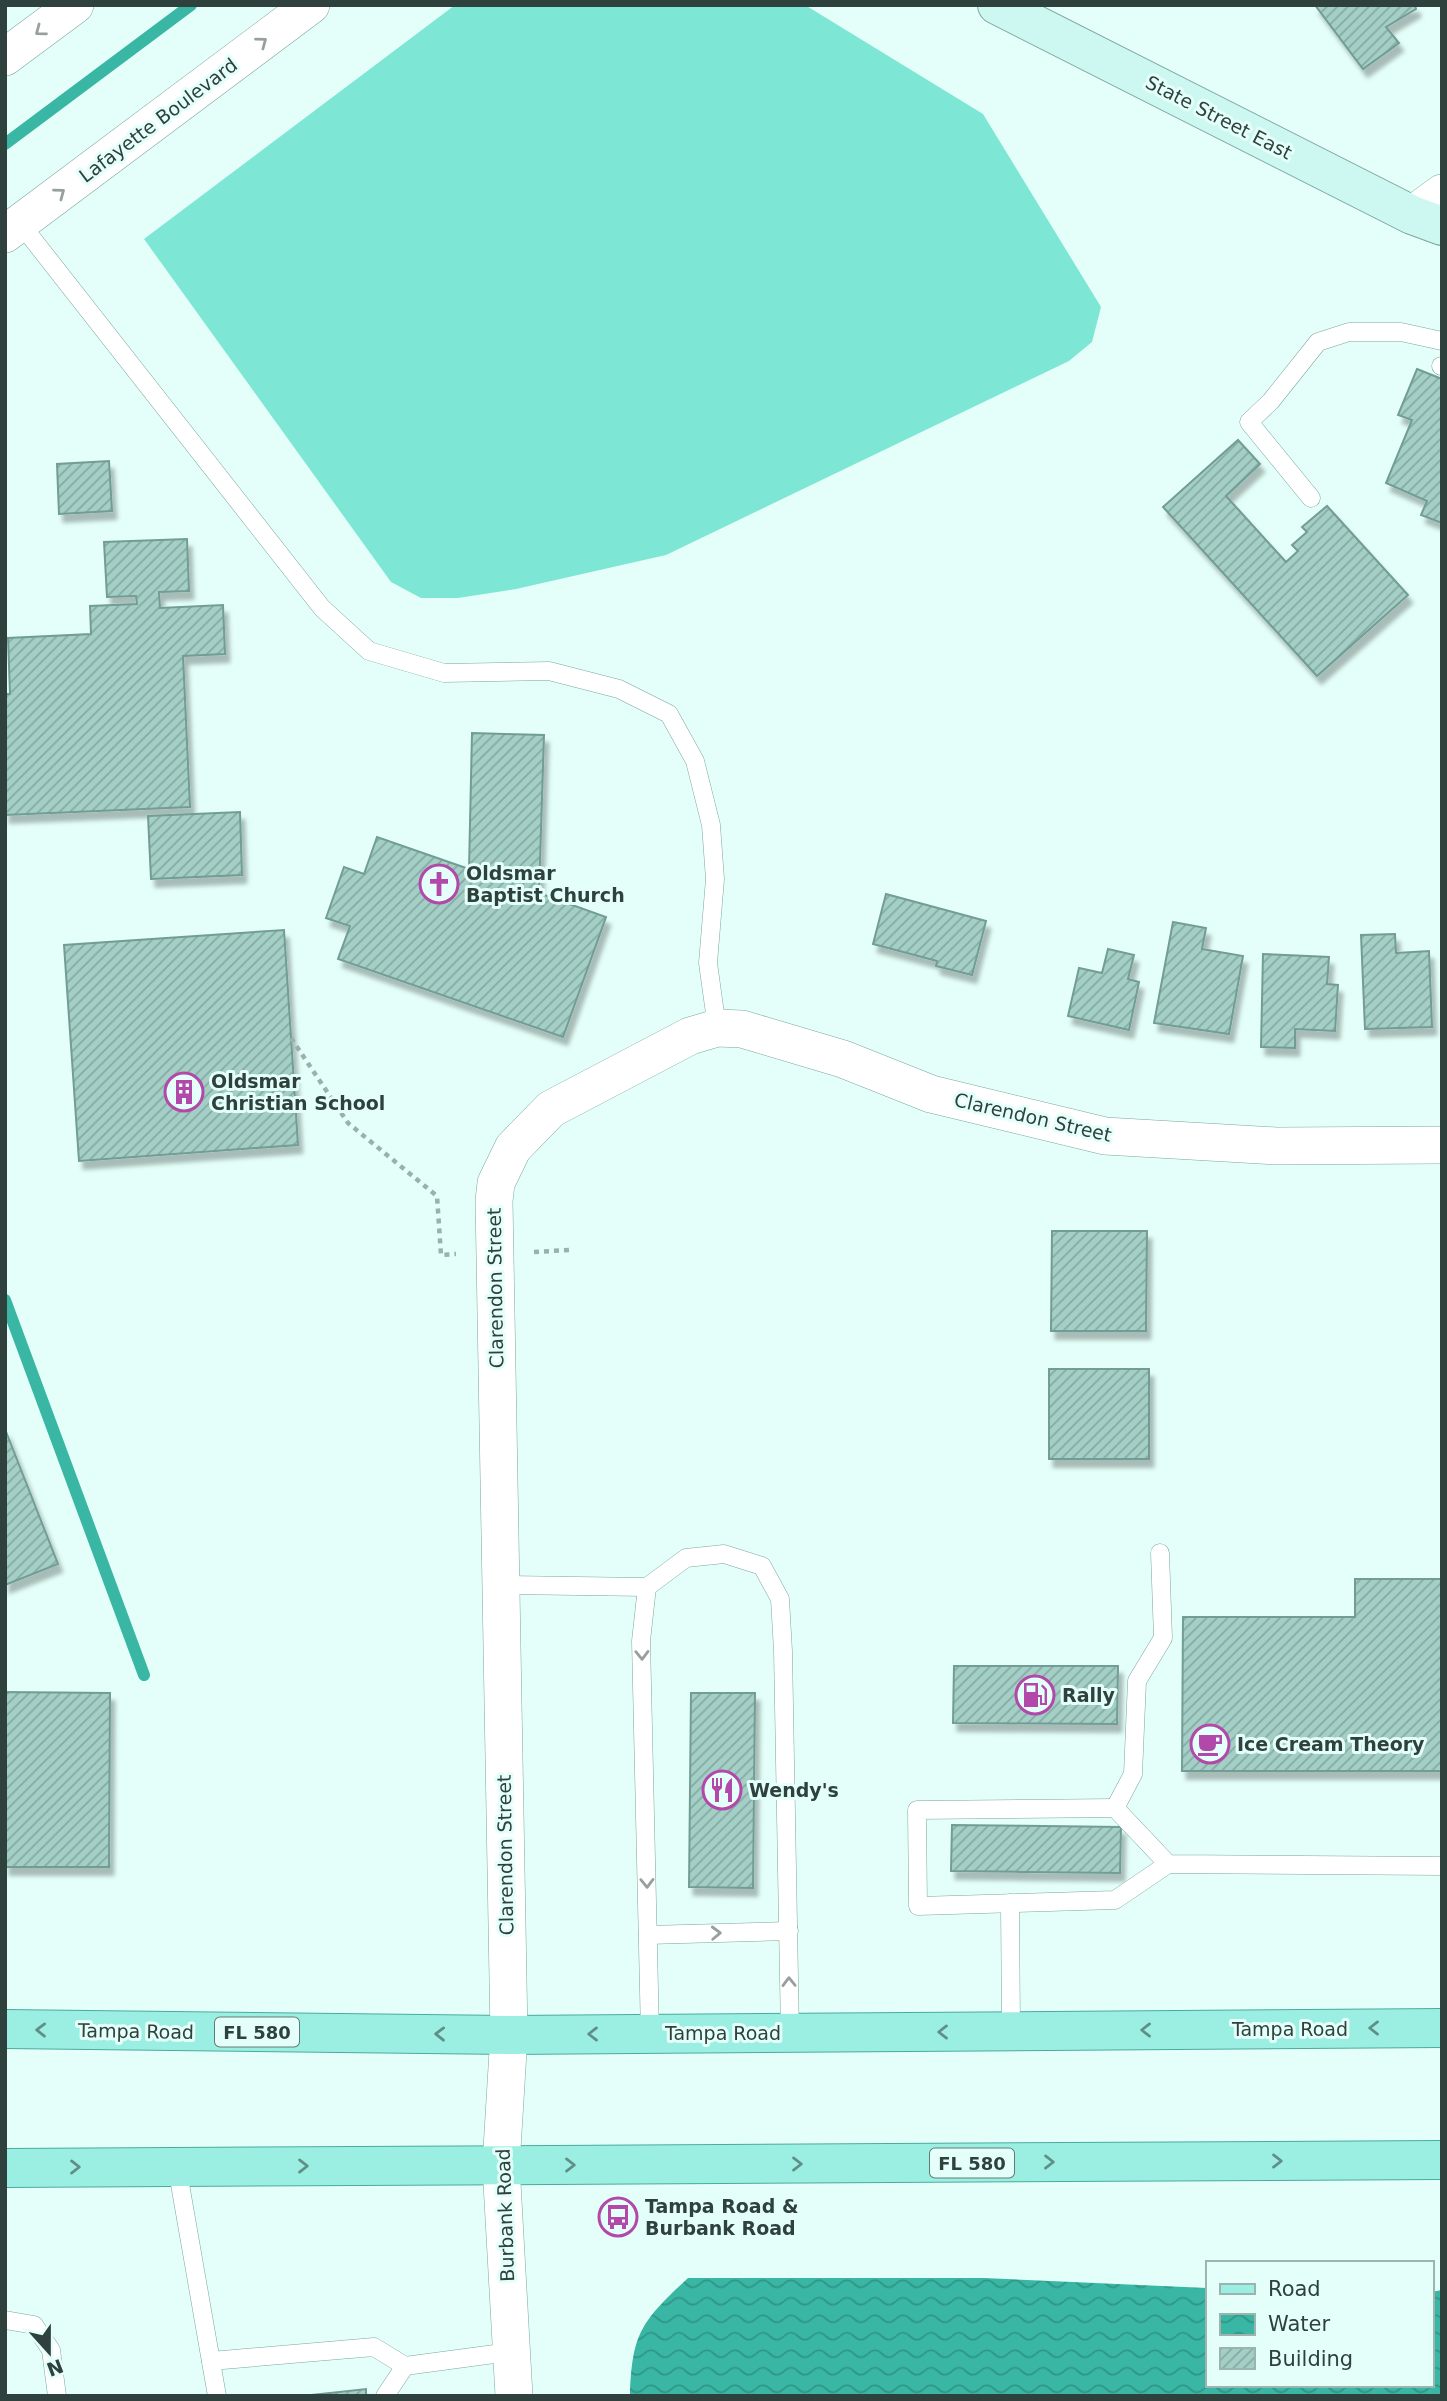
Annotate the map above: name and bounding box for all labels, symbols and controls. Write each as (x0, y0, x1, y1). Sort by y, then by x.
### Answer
one-way arrow (35, 23, 48, 35)
one-way arrow (254, 38, 266, 50)
street label: Lafayette Boulevard (75, 53, 241, 187)
street label: State Street East (1142, 71, 1296, 163)
one-way arrow (52, 189, 65, 201)
place label: Oldsmar Baptist Church (466, 862, 625, 906)
church icon: Oldsmar Baptist Church (418, 863, 460, 905)
place label: Oldsmar Christian School (211, 1070, 385, 1114)
building icon: Oldsmar Christian School (163, 1071, 205, 1113)
street label: Clarendon Street (952, 1088, 1114, 1146)
street label: Clarendon Street (483, 1207, 507, 1369)
one-way arrow (634, 1650, 649, 1661)
fuel station icon: Rally (1014, 1674, 1056, 1716)
place label: Rally (1062, 1684, 1115, 1706)
cafe icon: Ice Cream Theory (1189, 1723, 1231, 1765)
place label: Ice Cream Theory (1237, 1733, 1425, 1755)
restaurant icon: Wendy's (701, 1769, 743, 1811)
street label: Clarendon Street (493, 1774, 517, 1936)
place label: Wendy's (749, 1779, 839, 1801)
one-way arrow (639, 1877, 654, 1888)
one-way arrow (711, 1925, 722, 1940)
one-way arrow (782, 1976, 797, 1987)
road number: FL 580 (215, 2018, 299, 2046)
street label: Tampa Road (1231, 2018, 1348, 2040)
street label: Tampa Road (77, 2019, 194, 2043)
one-way arrow (1368, 2020, 1378, 2036)
one-way arrow (36, 2022, 46, 2038)
street label: Tampa Road (664, 2022, 781, 2044)
one-way arrow (1140, 2022, 1151, 2038)
one-way arrow (937, 2024, 947, 2040)
one-way arrow (435, 2026, 445, 2042)
one-way arrow (587, 2026, 597, 2042)
street label: Burbank Road (492, 2148, 518, 2282)
road number: FL 580 (930, 2148, 1014, 2178)
one-way arrow (1272, 2153, 1282, 2169)
one-way arrow (1044, 2154, 1055, 2170)
one-way arrow (792, 2156, 803, 2172)
one-way arrow (565, 2157, 575, 2173)
one-way arrow (298, 2158, 309, 2174)
one-way arrow (71, 2159, 81, 2175)
place label: Tampa Road & Burbank Road (645, 2195, 798, 2239)
bus stop icon: Tampa Road & Burbank Road (597, 2196, 639, 2238)
legend (1206, 2261, 1433, 2387)
text: Road (1268, 2277, 1321, 2301)
text: Water (1268, 2312, 1330, 2336)
north arrow (14, 2317, 84, 2387)
text: Building (1268, 2347, 1353, 2371)
text: N (44, 2355, 66, 2381)

